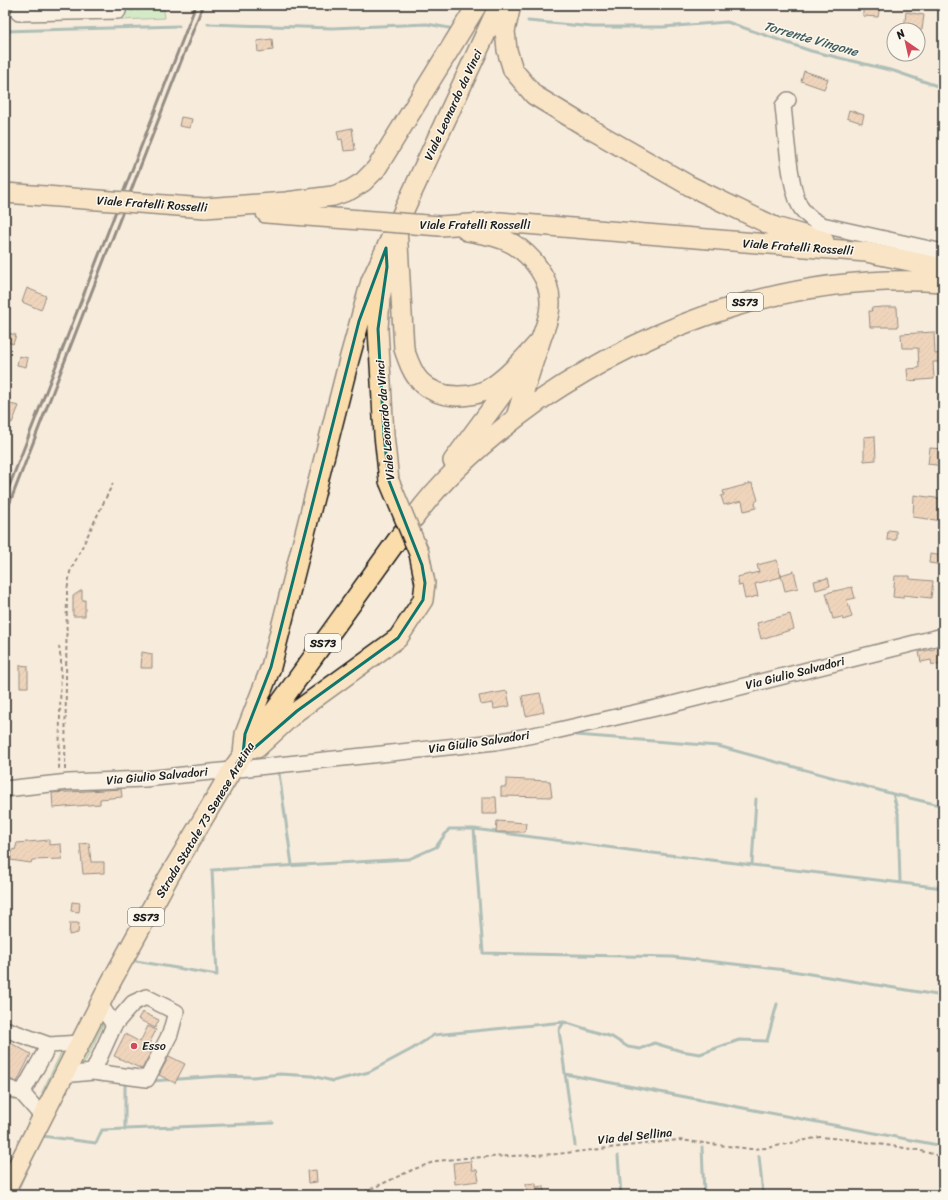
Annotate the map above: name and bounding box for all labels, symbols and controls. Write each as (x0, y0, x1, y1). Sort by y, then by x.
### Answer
water label: Torrente Vingone (761, 14, 862, 63)
north arrow (886, 22, 926, 62)
text: N (891, 24, 909, 45)
street label: Viale Leonardo da Vinci (418, 45, 489, 164)
street label: Viale Fratelli Rosselli (96, 189, 209, 219)
street label: Viale Fratelli Rosselli (420, 214, 531, 236)
street label: Viale Fratelli Rosselli (742, 232, 855, 262)
road number: SS73 (727, 293, 763, 311)
street label: Viale Leonardo da Vinci (369, 358, 401, 481)
road number: SS73 (305, 634, 341, 652)
street label: Via Giulio Salvadori (743, 650, 848, 696)
street label: Via Giulio Salvadori (427, 724, 532, 760)
street label: Strada Statale 73 Senese Aretina (149, 737, 261, 902)
street label: Via Giulio Salvadori (105, 761, 209, 791)
road number: SS73 (128, 908, 164, 926)
place label: Esso (142, 1035, 166, 1057)
marker: Esso (129, 1041, 139, 1051)
street label: Via del Sellina (597, 1121, 673, 1151)

